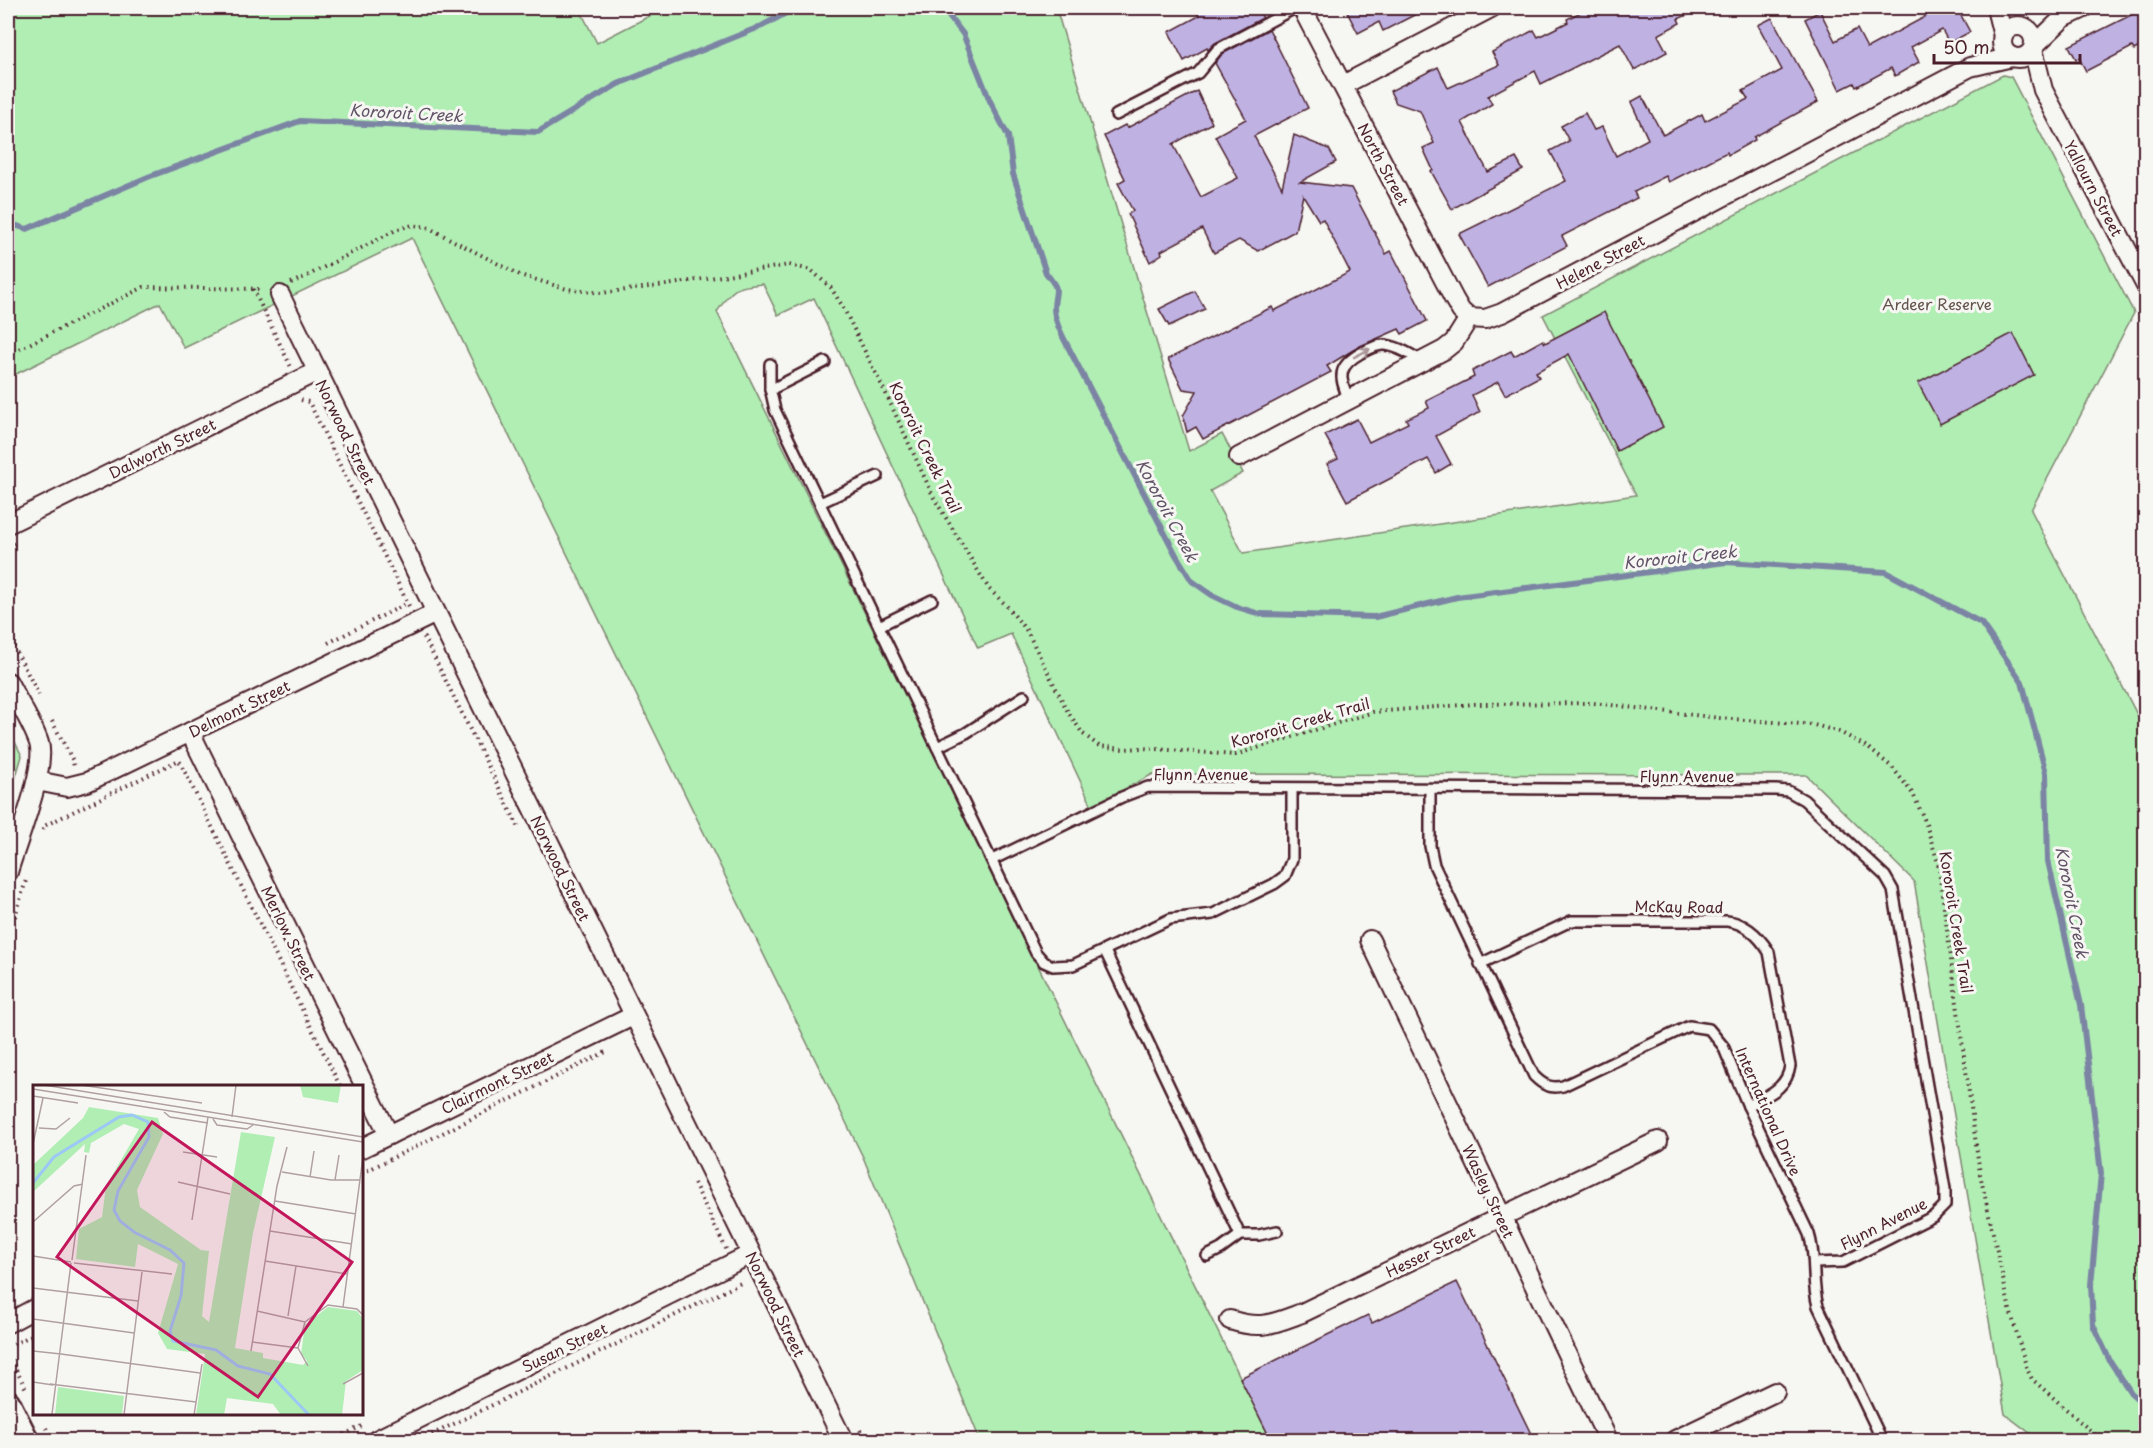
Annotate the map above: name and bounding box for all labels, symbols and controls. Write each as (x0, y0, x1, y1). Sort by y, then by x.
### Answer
scale bar (1934, 27, 2080, 65)
text: 50 m (1943, 33, 1990, 60)
water label: Kororoit Creek (349, 97, 464, 127)
street label: North Street (1353, 119, 1415, 209)
street label: Yallourn Street (2059, 136, 2129, 240)
street label: Helene Street (1551, 228, 1649, 294)
park label: Ardeer Reserve (1882, 292, 1992, 315)
one-way arrow (1353, 347, 1371, 358)
street label: Norwood Street (310, 375, 382, 489)
street label: Kororoit Creek Trail (884, 377, 968, 517)
street label: Dalworth Street (105, 412, 219, 484)
water label: Kororoit Creek (1131, 454, 1206, 567)
water label: Kororoit Creek (1622, 538, 1739, 574)
street label: Delmont Street (184, 673, 294, 742)
street label: Kororoit Creek Trail (1228, 691, 1372, 753)
street label: Flynn Avenue (1154, 762, 1248, 785)
street label: Flynn Avenue (1640, 764, 1734, 787)
street label: Norwood Street (525, 811, 597, 925)
water label: Kororoit Creek (2050, 844, 2096, 961)
street label: Kororoit Creek Trail (1934, 849, 1980, 995)
street label: Merlow Street (256, 882, 322, 984)
street label: McKay Road (1634, 894, 1724, 918)
street label: International Drive (1730, 1043, 1808, 1179)
street label: Clairmont Street (437, 1045, 557, 1119)
inset map (33, 1085, 363, 1415)
street label: Wasley Street (1457, 1140, 1521, 1242)
street label: Flynn Avenue (1835, 1191, 1931, 1255)
street label: Hesser Street (1381, 1219, 1479, 1283)
street label: Norwood Street (740, 1247, 812, 1361)
street label: Susan Street (517, 1316, 611, 1378)

